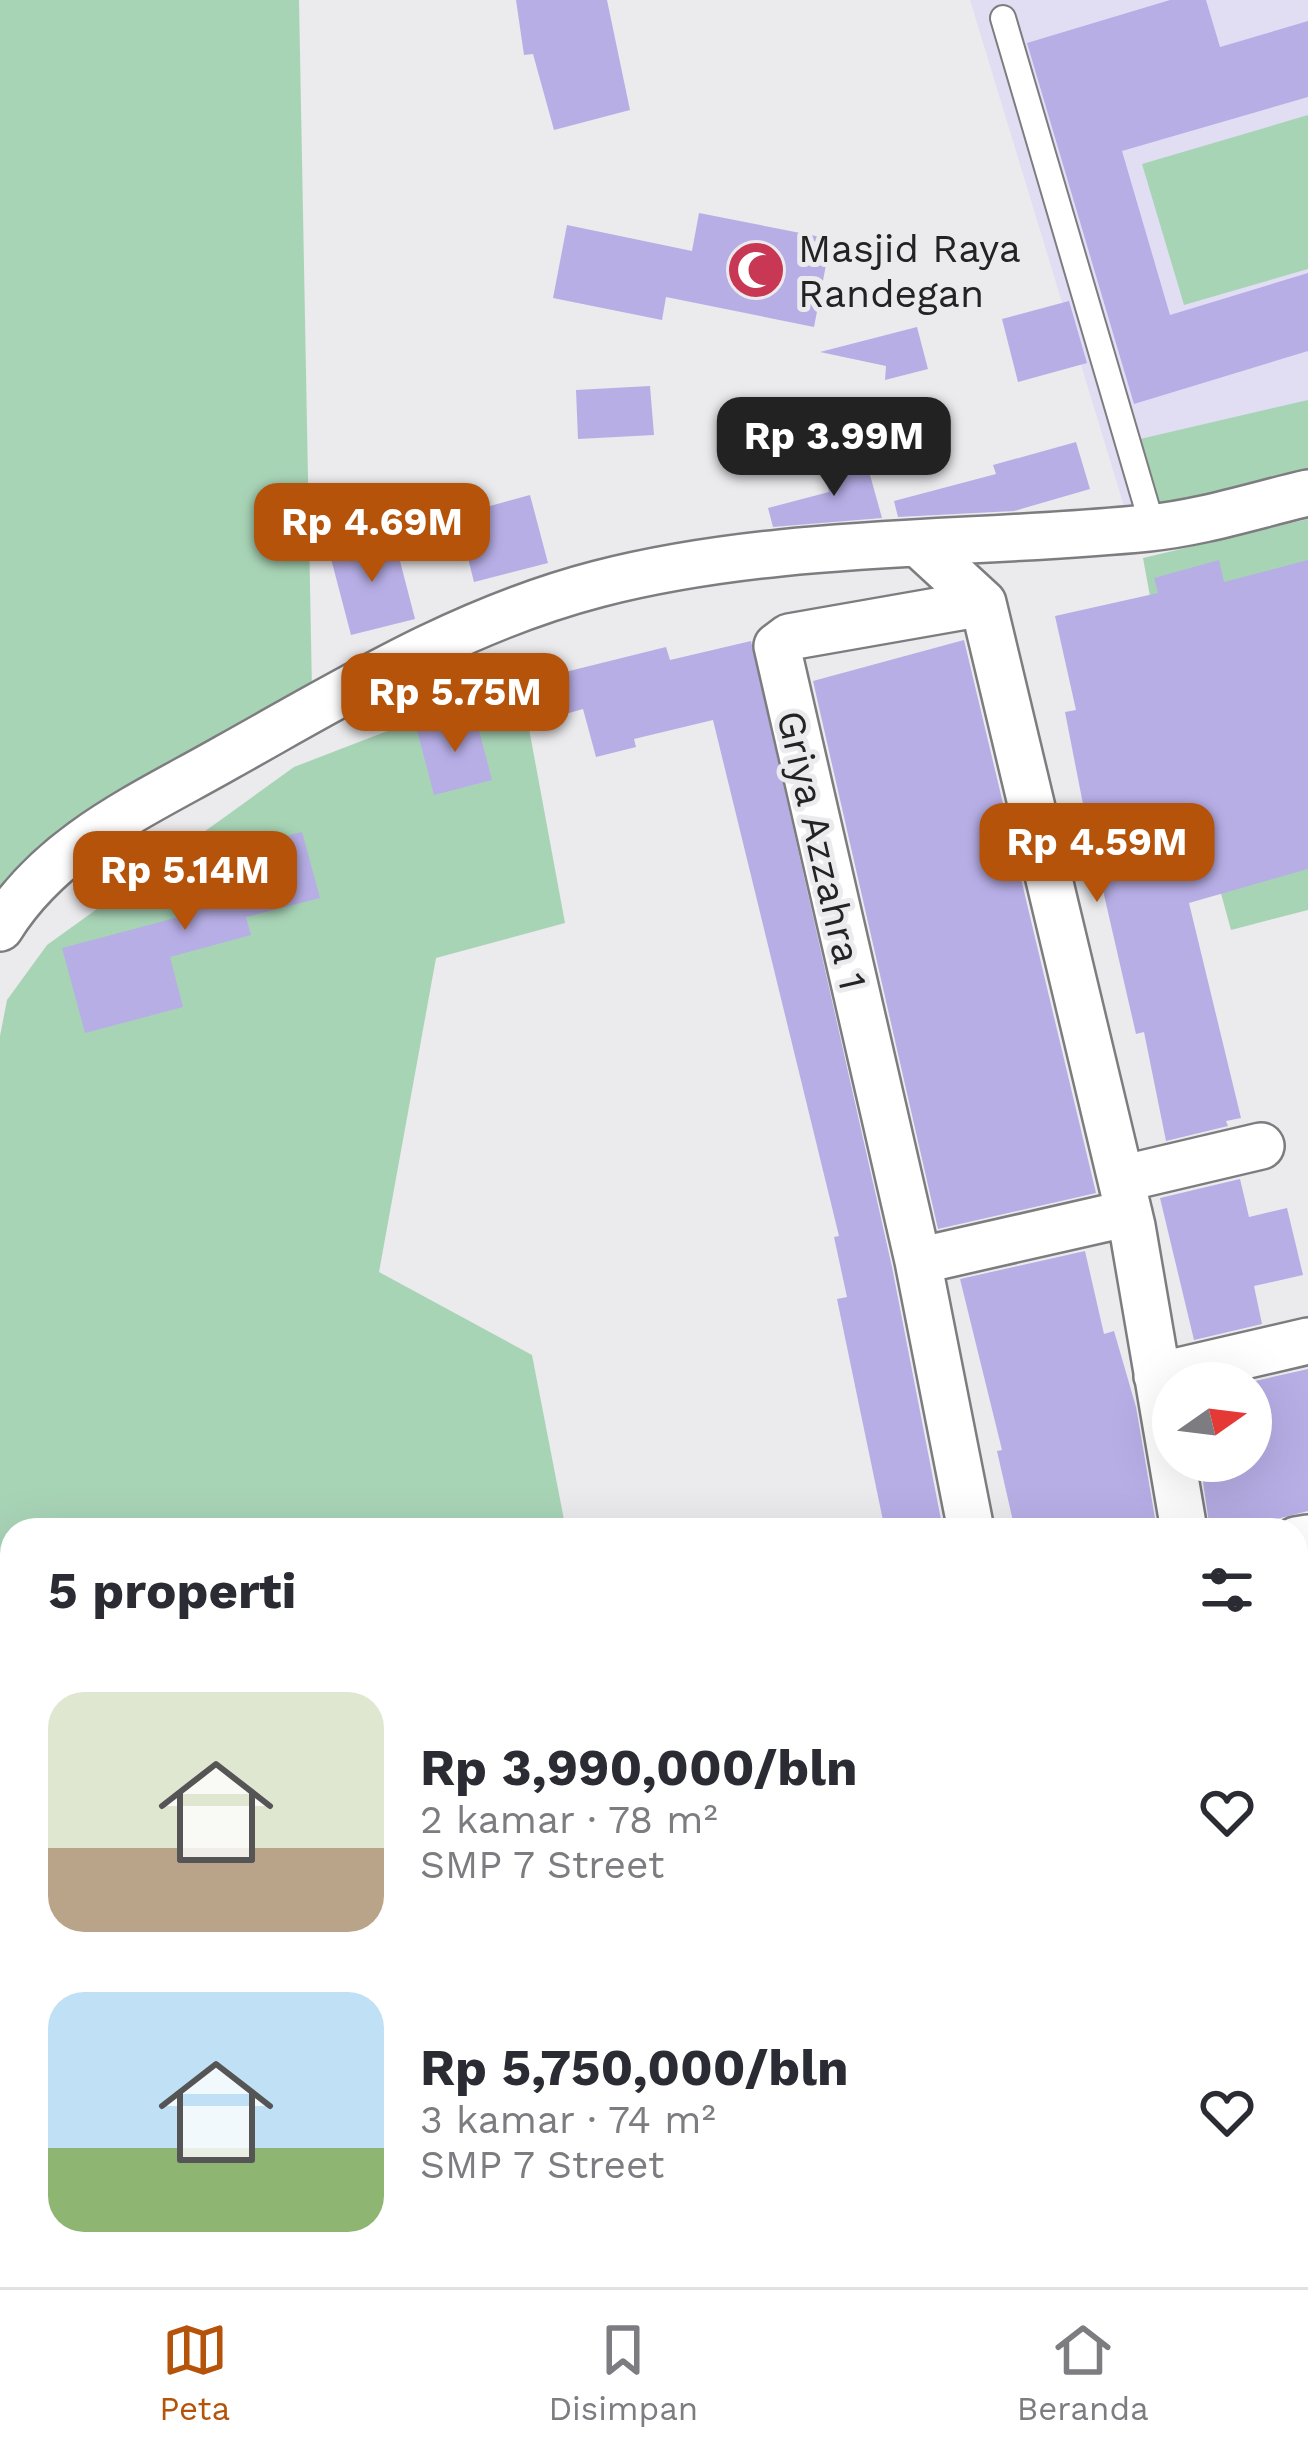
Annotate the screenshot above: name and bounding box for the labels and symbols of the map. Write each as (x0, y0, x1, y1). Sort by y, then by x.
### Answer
place label: Masjid Raya Randegan (798, 226, 1021, 316)
mosque icon: Masjid Raya Randegan (725, 239, 787, 301)
pin: Rp 3.99M (710, 397, 958, 499)
pin: Rp 4.69M (248, 483, 496, 585)
pin: Rp 5.75M (331, 653, 579, 755)
street label: Griya Azzahra 1 (768, 706, 876, 994)
pin: Rp 4.59M (973, 803, 1221, 905)
pin: Rp 5.14M (61, 831, 309, 933)
north arrow (1152, 1362, 1272, 1482)

